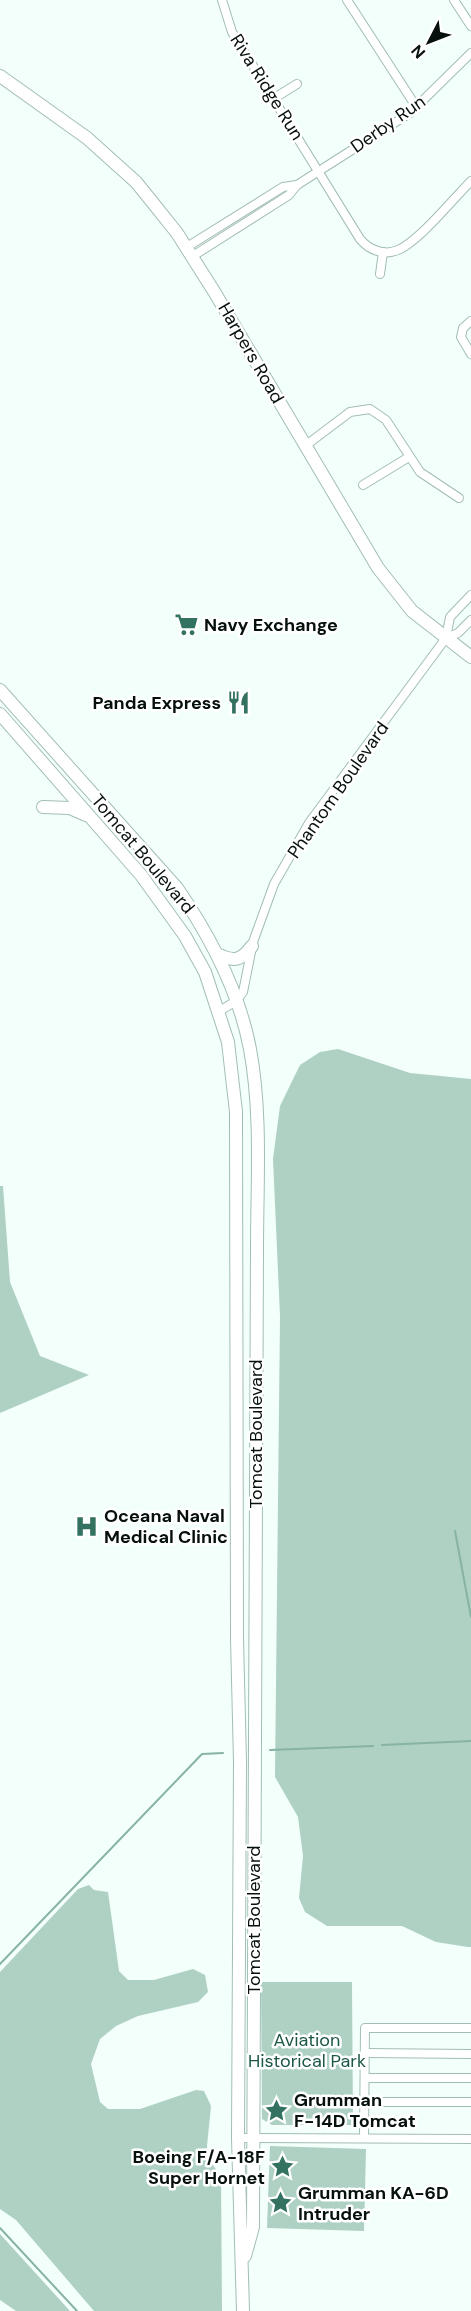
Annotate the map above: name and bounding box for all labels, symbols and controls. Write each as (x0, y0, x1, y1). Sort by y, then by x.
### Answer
north arrow (399, 12, 459, 72)
street label: Riva Ridge Run (225, 29, 309, 145)
text: N (407, 40, 430, 63)
street label: Derby Run (346, 90, 430, 158)
street label: Harpers Road (212, 298, 290, 408)
supermarket icon: Navy Exchange (173, 612, 199, 638)
place label: Navy Exchange (204, 613, 338, 637)
restaurant icon: Panda Express (226, 690, 252, 716)
place label: Panda Express (93, 691, 221, 715)
street label: Phantom Boulevard (282, 717, 394, 863)
street label: Tomcat Boulevard (86, 789, 200, 919)
street label: Tomcat Boulevard (244, 1359, 268, 1509)
place label: Oceana Naval Medical Clinic (104, 1504, 228, 1549)
hospital icon: Oceana Naval Medical Clinic (73, 1513, 99, 1539)
street label: Tomcat Boulevard (242, 1845, 266, 1995)
park label: Aviation Historical Park (248, 2028, 366, 2073)
place label: Grumman F-14D Tomcat (294, 2088, 416, 2133)
place icon: Grumman F-14D Tomcat (263, 2097, 289, 2123)
place label: Boeing F/A-18F Super Hornet (132, 2145, 265, 2190)
place icon: Boeing F/A-18F Super Hornet (270, 2154, 296, 2180)
place label: Grumman KA-6D Intruder (298, 2181, 449, 2226)
place icon: Grumman KA-6D Intruder (267, 2190, 293, 2216)

